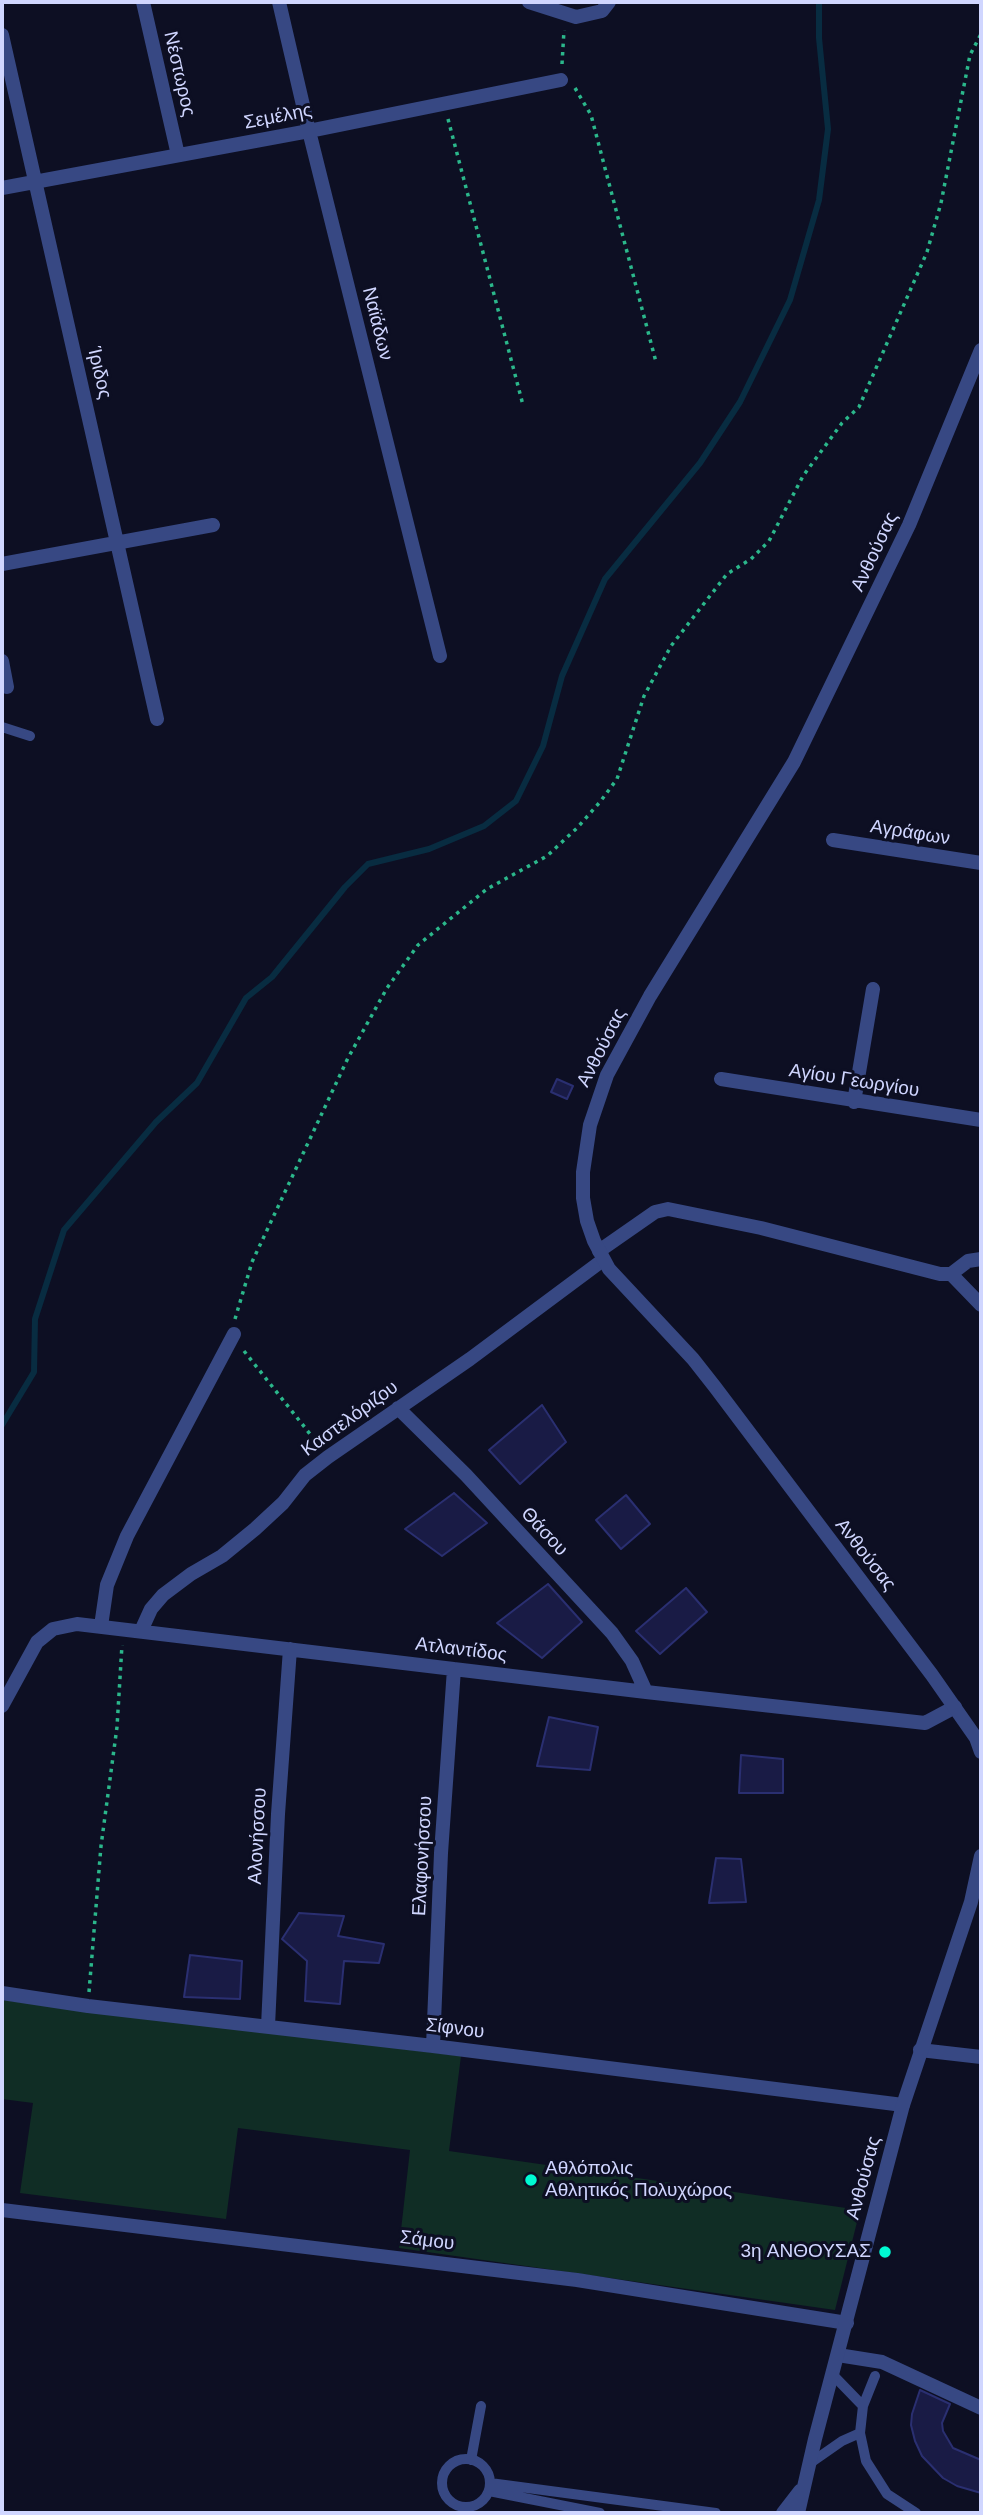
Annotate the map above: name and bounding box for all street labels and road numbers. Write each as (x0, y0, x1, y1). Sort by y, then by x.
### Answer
street label: Νέστωρος (158, 29, 200, 119)
street label: Σεμέλης (242, 99, 314, 135)
street label: Ναϊάδων (357, 285, 397, 363)
street label: Ίριδος (82, 345, 116, 401)
street label: Ανθούσας (847, 509, 903, 595)
street label: Αγράφων (869, 815, 951, 851)
street label: Ανθούσας (572, 1005, 632, 1091)
street label: Αγίου Γεωργίου (787, 1059, 921, 1103)
street label: Καστελόριζου (297, 1376, 403, 1462)
street label: Θάσου (516, 1503, 572, 1561)
street label: Ανθούσας (830, 1514, 900, 1596)
street label: Ατλαντίδος (414, 1633, 508, 1667)
street label: Αλονήσσου (244, 1787, 272, 1885)
street label: Ελαφονήσσου (408, 1795, 438, 1917)
street label: Σίφνου (424, 2014, 486, 2044)
street label: Ανθούσας (842, 2134, 886, 2222)
street label: Σάμου (398, 2226, 456, 2256)

